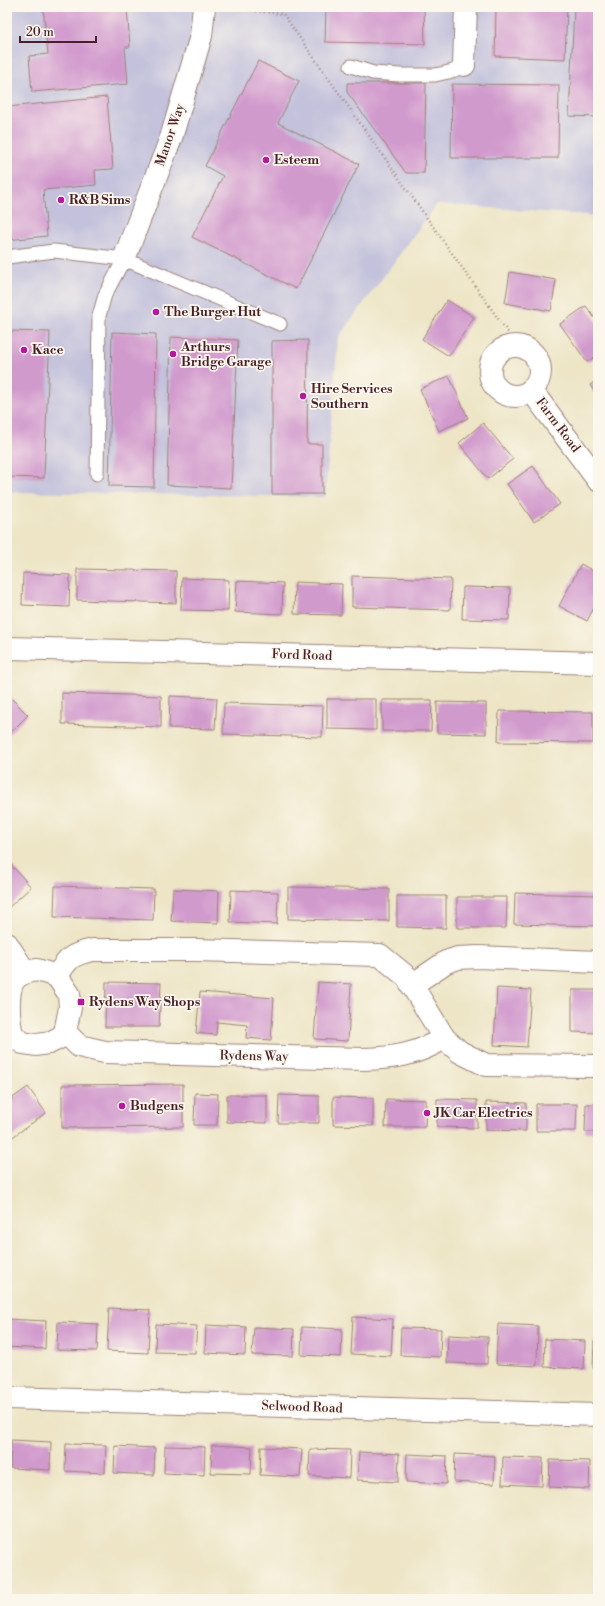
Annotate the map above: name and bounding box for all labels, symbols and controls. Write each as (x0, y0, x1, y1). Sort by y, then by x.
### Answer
scale bar (20, 18, 96, 44)
text: 20 m (26, 25, 54, 40)
street label: Manor Way (152, 101, 188, 168)
place label: Esteem (274, 152, 319, 168)
marker: Esteem (261, 155, 271, 165)
place label: R&B Sims (69, 192, 131, 208)
marker: R&B Sims (56, 195, 66, 205)
place label: The Burger Hut (164, 304, 261, 320)
marker: The Burger Hut (151, 307, 161, 317)
place label: Arthurs Bridge Garage (180, 339, 271, 370)
place label: Kace (32, 342, 64, 358)
marker: Kace (19, 345, 29, 355)
marker: Arthurs Bridge Garage (168, 349, 178, 359)
place label: Hire Services Southern (311, 381, 393, 412)
marker: Hire Services Southern (298, 391, 308, 401)
street label: Farm Road (532, 394, 584, 456)
street label: Ford Road (271, 646, 333, 664)
place label: Rydens Way Shops (89, 994, 201, 1010)
marker: Rydens Way Shops (76, 997, 86, 1007)
street label: Rydens Way (219, 1047, 289, 1065)
place label: Budgens (130, 1098, 184, 1114)
marker: Budgens (117, 1101, 127, 1111)
place label: JK Car Electrics (433, 1105, 533, 1121)
marker: JK Car Electrics (422, 1108, 432, 1118)
street label: Selwood Road (261, 1398, 344, 1416)

